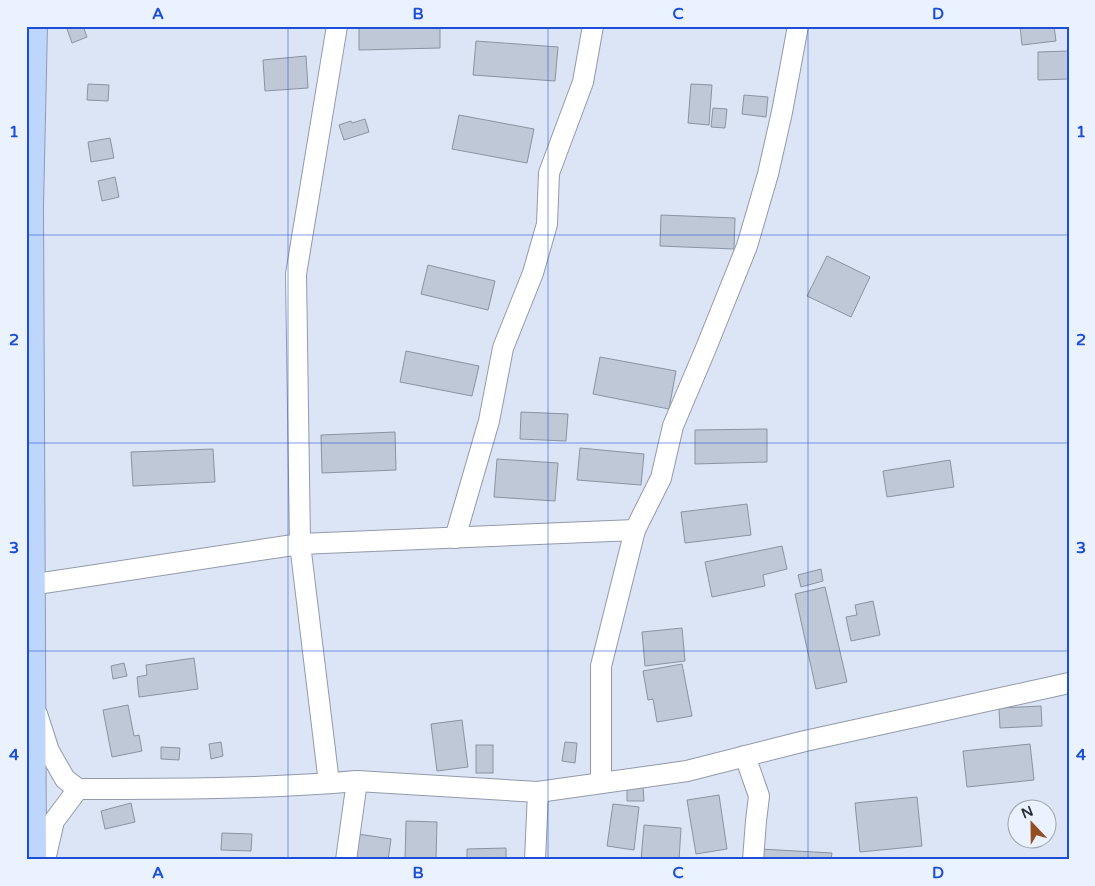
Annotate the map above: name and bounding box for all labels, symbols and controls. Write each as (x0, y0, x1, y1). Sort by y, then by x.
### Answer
text: A (152, 4, 164, 24)
text: B (412, 4, 424, 24)
text: C (672, 4, 684, 24)
text: D (932, 4, 944, 24)
text: 1 (9, 122, 19, 142)
text: 1 (1076, 122, 1086, 142)
text: 2 (9, 330, 19, 350)
text: 2 (1076, 330, 1086, 350)
text: 3 (9, 538, 19, 558)
text: 3 (1076, 538, 1086, 558)
text: 4 (9, 745, 19, 765)
text: 4 (1076, 745, 1086, 765)
north arrow (1008, 798, 1058, 848)
text: N (1019, 802, 1036, 822)
text: A (152, 863, 164, 883)
text: B (412, 863, 424, 883)
text: C (672, 863, 684, 883)
text: D (932, 863, 944, 883)

